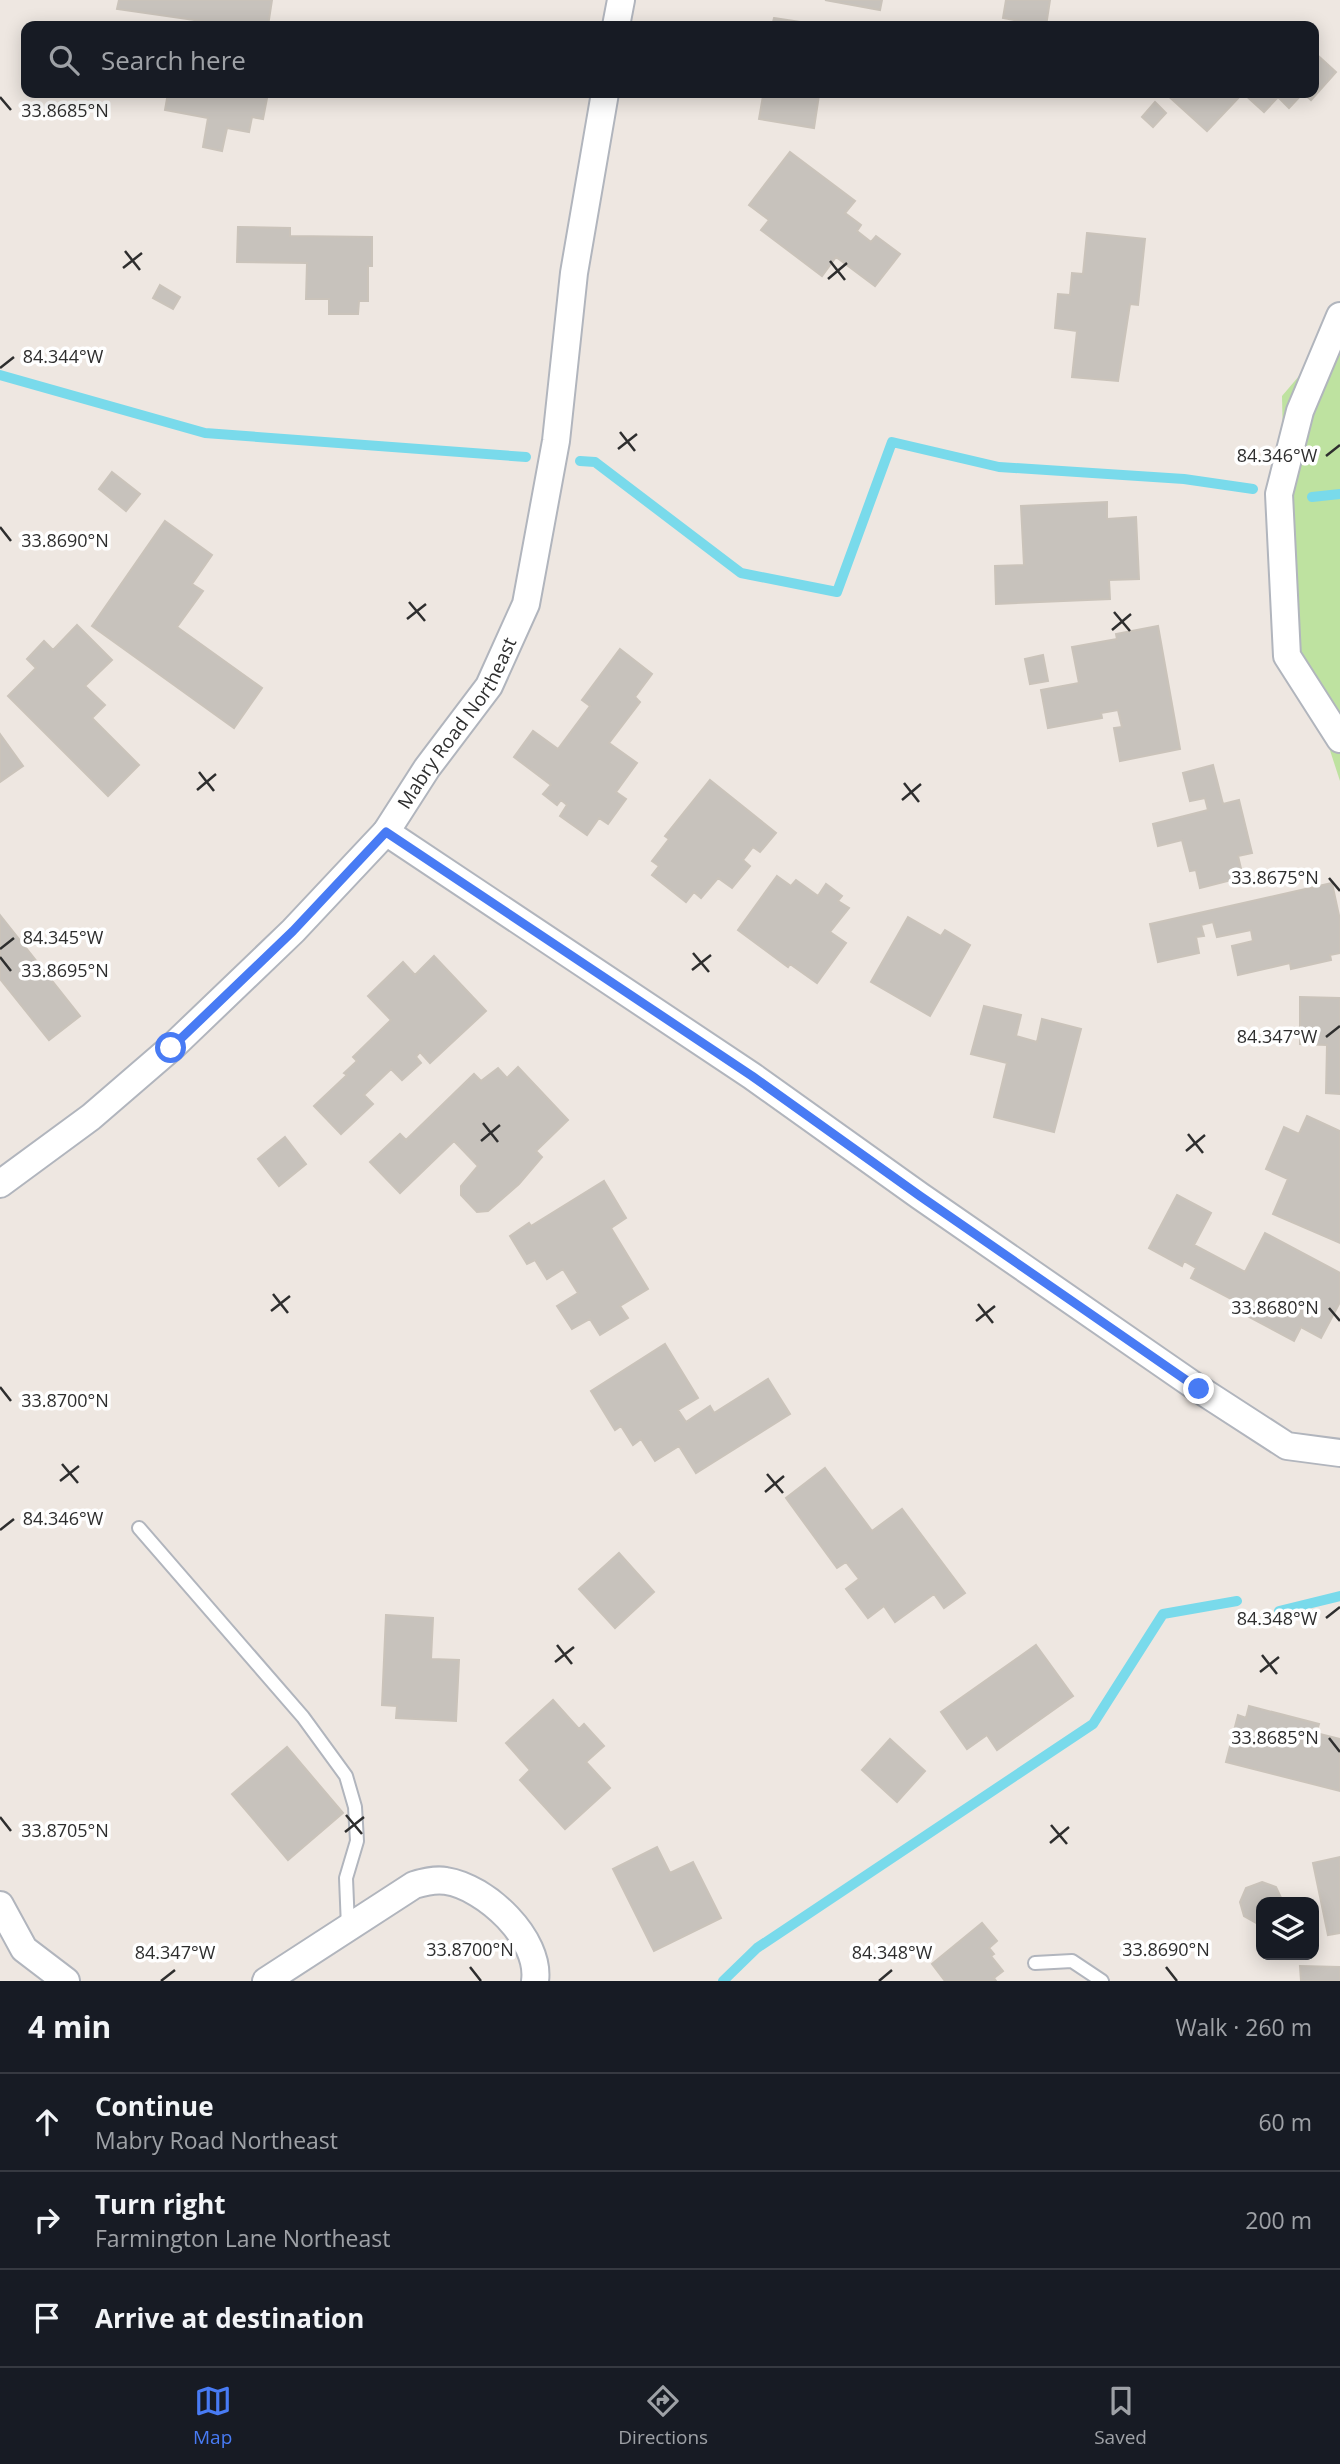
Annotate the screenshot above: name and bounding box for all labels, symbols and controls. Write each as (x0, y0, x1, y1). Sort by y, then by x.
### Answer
search box (21, 21, 1319, 98)
icon: search (45, 41, 83, 79)
text: Search here (101, 42, 246, 78)
text: 33.8685°N (21, 98, 109, 122)
text: 84.344°W (23, 344, 104, 368)
text: 84.346°W (1237, 443, 1318, 467)
text: 33.8690°N (21, 528, 109, 552)
street label: Mabry Road Northeast (391, 633, 522, 814)
text: 33.8675°N (1231, 865, 1319, 889)
text: 84.345°W (23, 925, 104, 949)
text: 33.8695°N (21, 958, 109, 982)
text: 84.347°W (1237, 1024, 1318, 1048)
route start (155, 1032, 186, 1063)
text: 33.8680°N (1231, 1295, 1319, 1319)
route end (1183, 1373, 1214, 1404)
text: 33.8700°N (21, 1388, 109, 1412)
text: 84.346°W (23, 1506, 104, 1530)
text: 84.348°W (1237, 1606, 1318, 1630)
text: 33.8685°N (1231, 1725, 1319, 1749)
text: 33.8705°N (21, 1818, 109, 1842)
map controls (1256, 1897, 1319, 1960)
button: layers (1256, 1897, 1319, 1960)
text: 33.8700°N (426, 1937, 514, 1961)
text: 33.8690°N (1122, 1937, 1210, 1961)
text: 84.347°W (135, 1940, 216, 1964)
text: 84.348°W (852, 1940, 933, 1964)
text: 4 min (28, 2006, 111, 2047)
text: Walk · 260 m (1175, 2011, 1312, 2043)
text: Continue (95, 2088, 214, 2124)
icon: ahead (28, 2103, 66, 2141)
text: 60 m (1258, 2106, 1312, 2138)
text: Mabry Road Northeast (95, 2124, 338, 2156)
text: Turn right (95, 2186, 226, 2222)
icon: right (28, 2201, 66, 2239)
text: 200 m (1245, 2204, 1312, 2236)
text: Farmington Lane Northeast (95, 2222, 390, 2254)
icon: arrive (28, 2299, 66, 2337)
text: Arrive at destination (95, 2300, 364, 2336)
tab: Map (193, 2382, 232, 2450)
tab: Directions (618, 2382, 708, 2450)
tab: Saved (1094, 2382, 1147, 2450)

